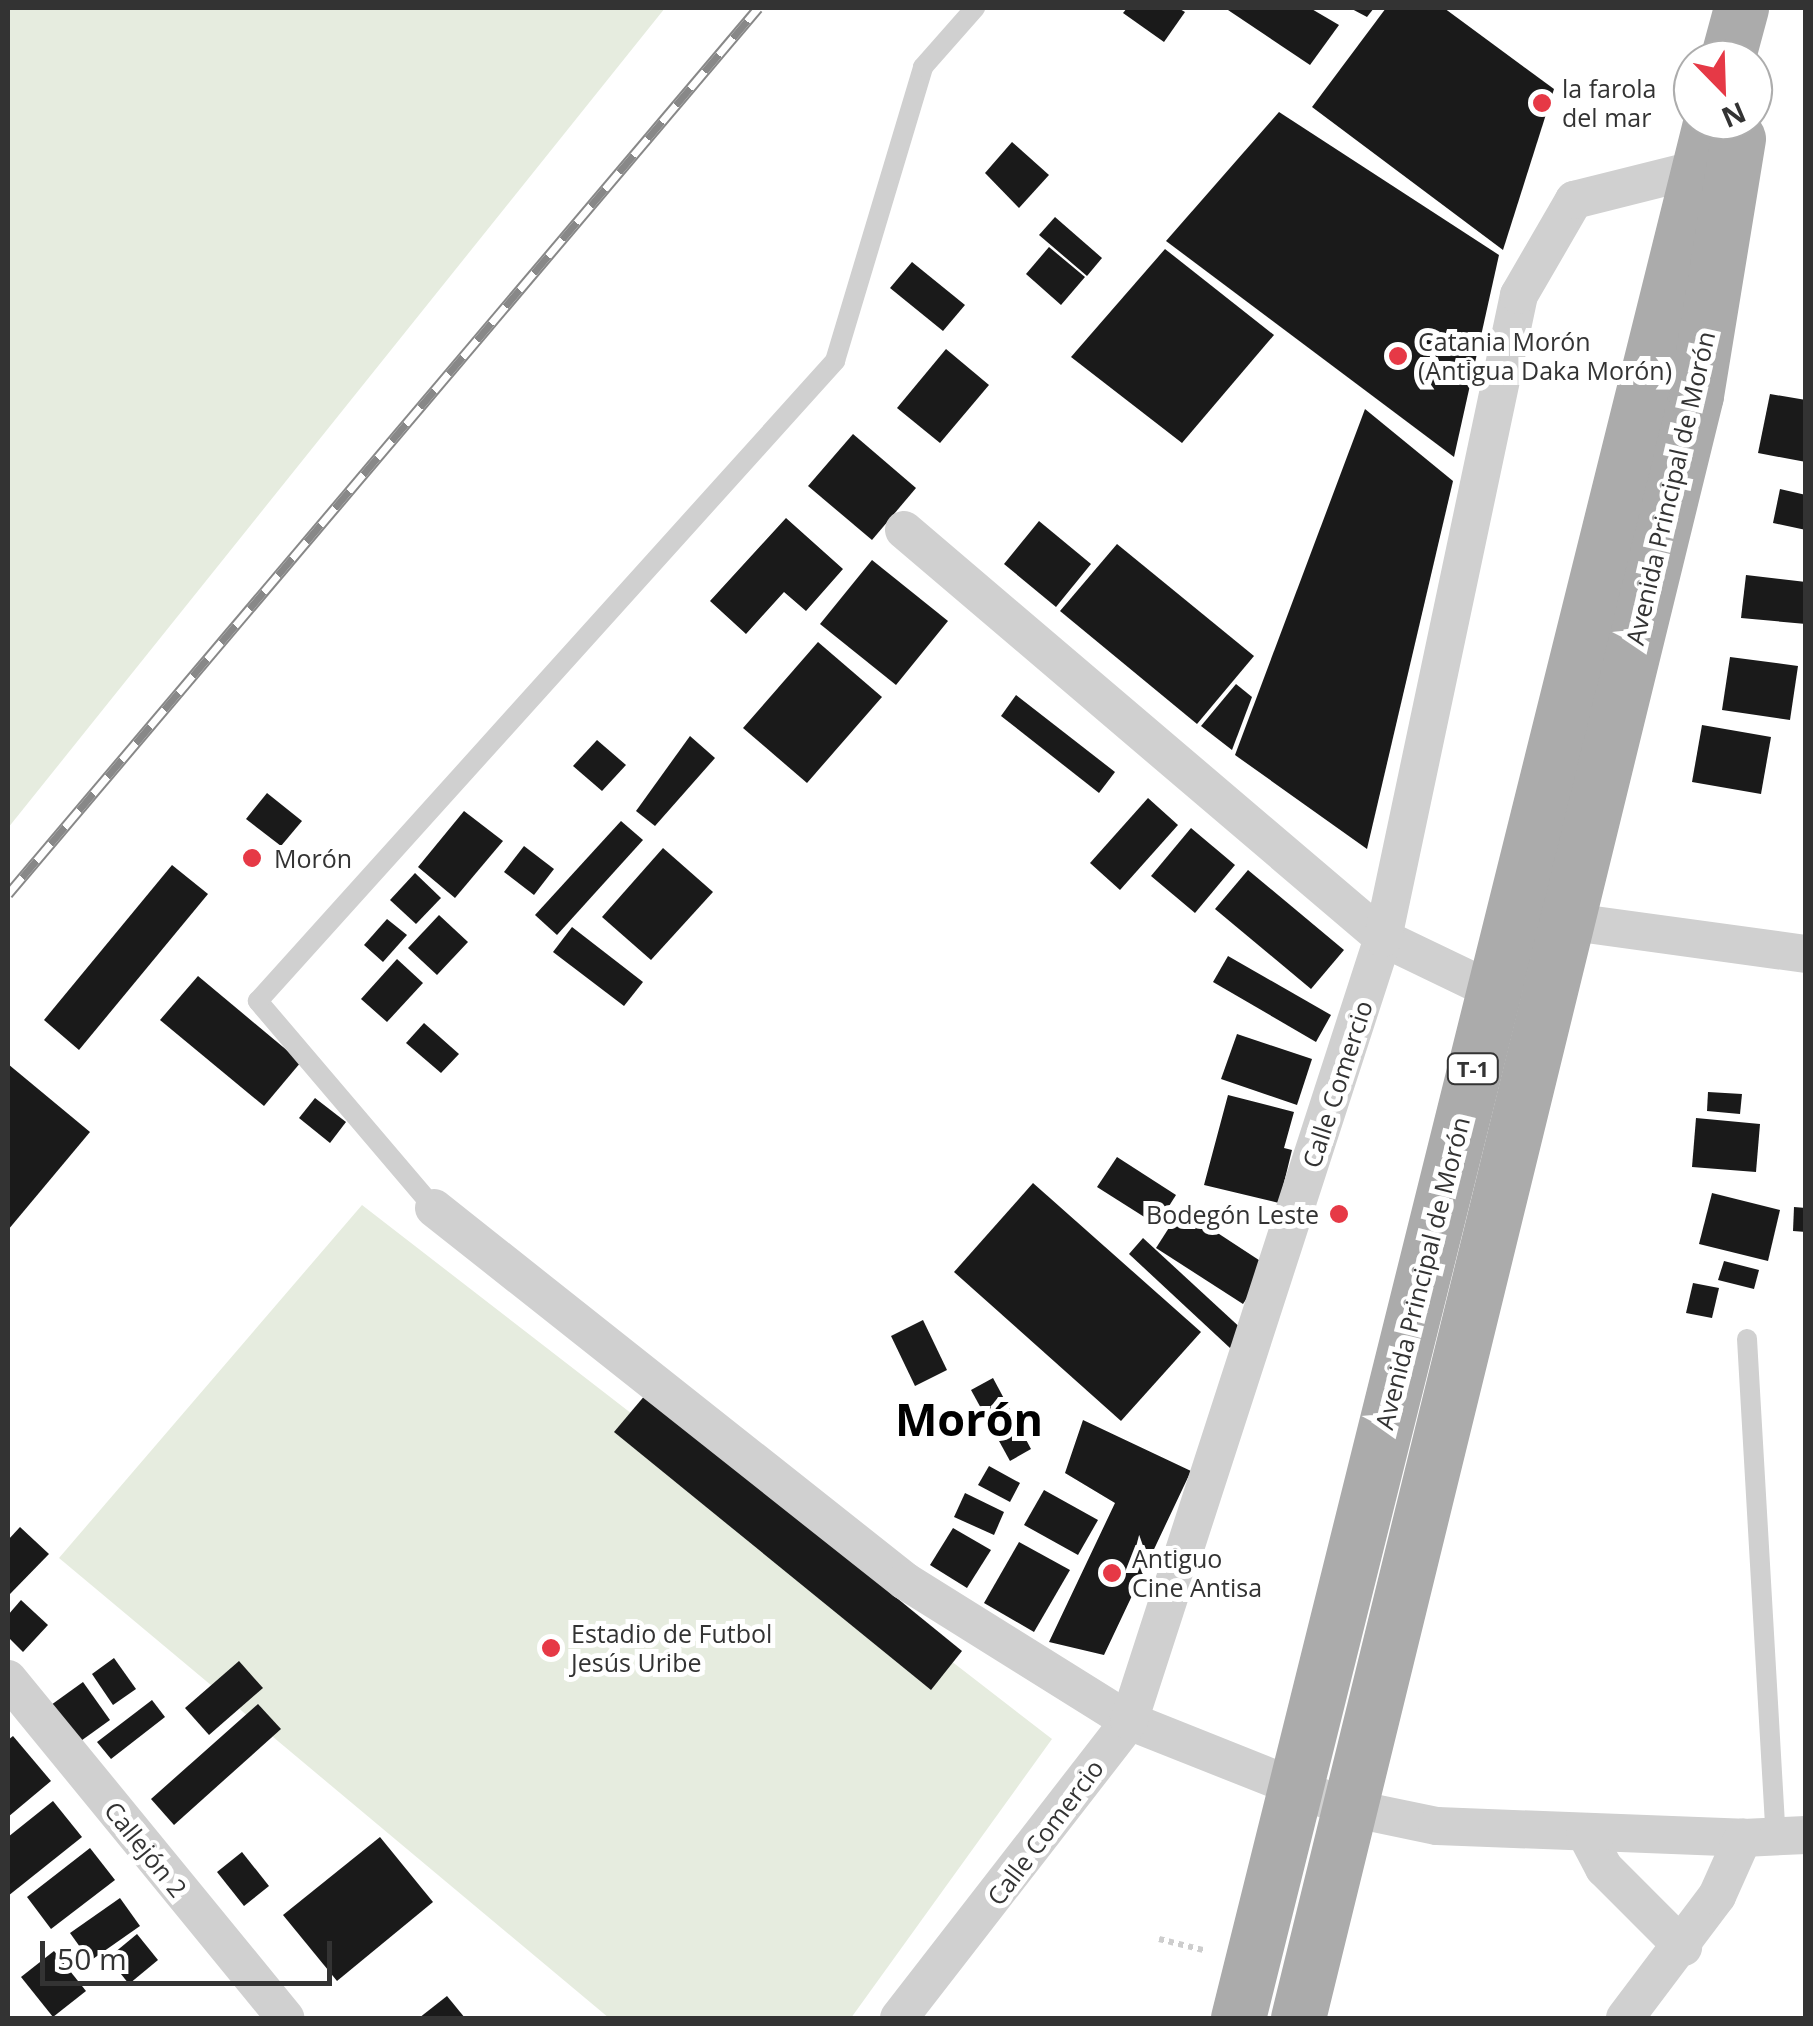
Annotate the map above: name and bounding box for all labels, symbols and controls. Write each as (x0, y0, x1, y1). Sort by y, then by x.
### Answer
north arrow (1673, 40, 1773, 140)
place label: la farola del mar (1562, 74, 1656, 133)
marker: la farola del mar (1531, 92, 1553, 114)
text: N (1716, 94, 1752, 138)
place label: Catania Morón (Antigua Daka Morón) (1418, 327, 1672, 386)
street label: Avenida Principal de Morón (1619, 328, 1721, 648)
marker: Catania Morón (Antigua Daka Morón) (1387, 345, 1409, 367)
place label: Morón (274, 843, 352, 873)
marker: Morón (239, 845, 265, 871)
street label: Calle Comercio (1296, 996, 1378, 1172)
road number: T-1 (1446, 1052, 1500, 1086)
street label: Avenida Principal de Morón (1369, 1114, 1475, 1432)
place label: Bodegón Leste (1146, 1199, 1319, 1229)
marker: Bodegón Leste (1328, 1203, 1350, 1225)
district label: Morón (895, 1392, 1043, 1446)
place label: Antiguo Cine Antisa (1132, 1544, 1262, 1603)
marker: Antiguo Cine Antisa (1101, 1562, 1123, 1584)
place label: Estadio de Futbol Jesús Uribe (571, 1619, 772, 1678)
marker: Estadio de Futbol Jesús Uribe (540, 1637, 562, 1659)
street label: Calle Comercio (981, 1753, 1109, 1911)
street label: Callejón 2 (99, 1795, 193, 1903)
scale bar (45, 1921, 338, 1983)
text: 50 m (57, 1938, 127, 1979)

